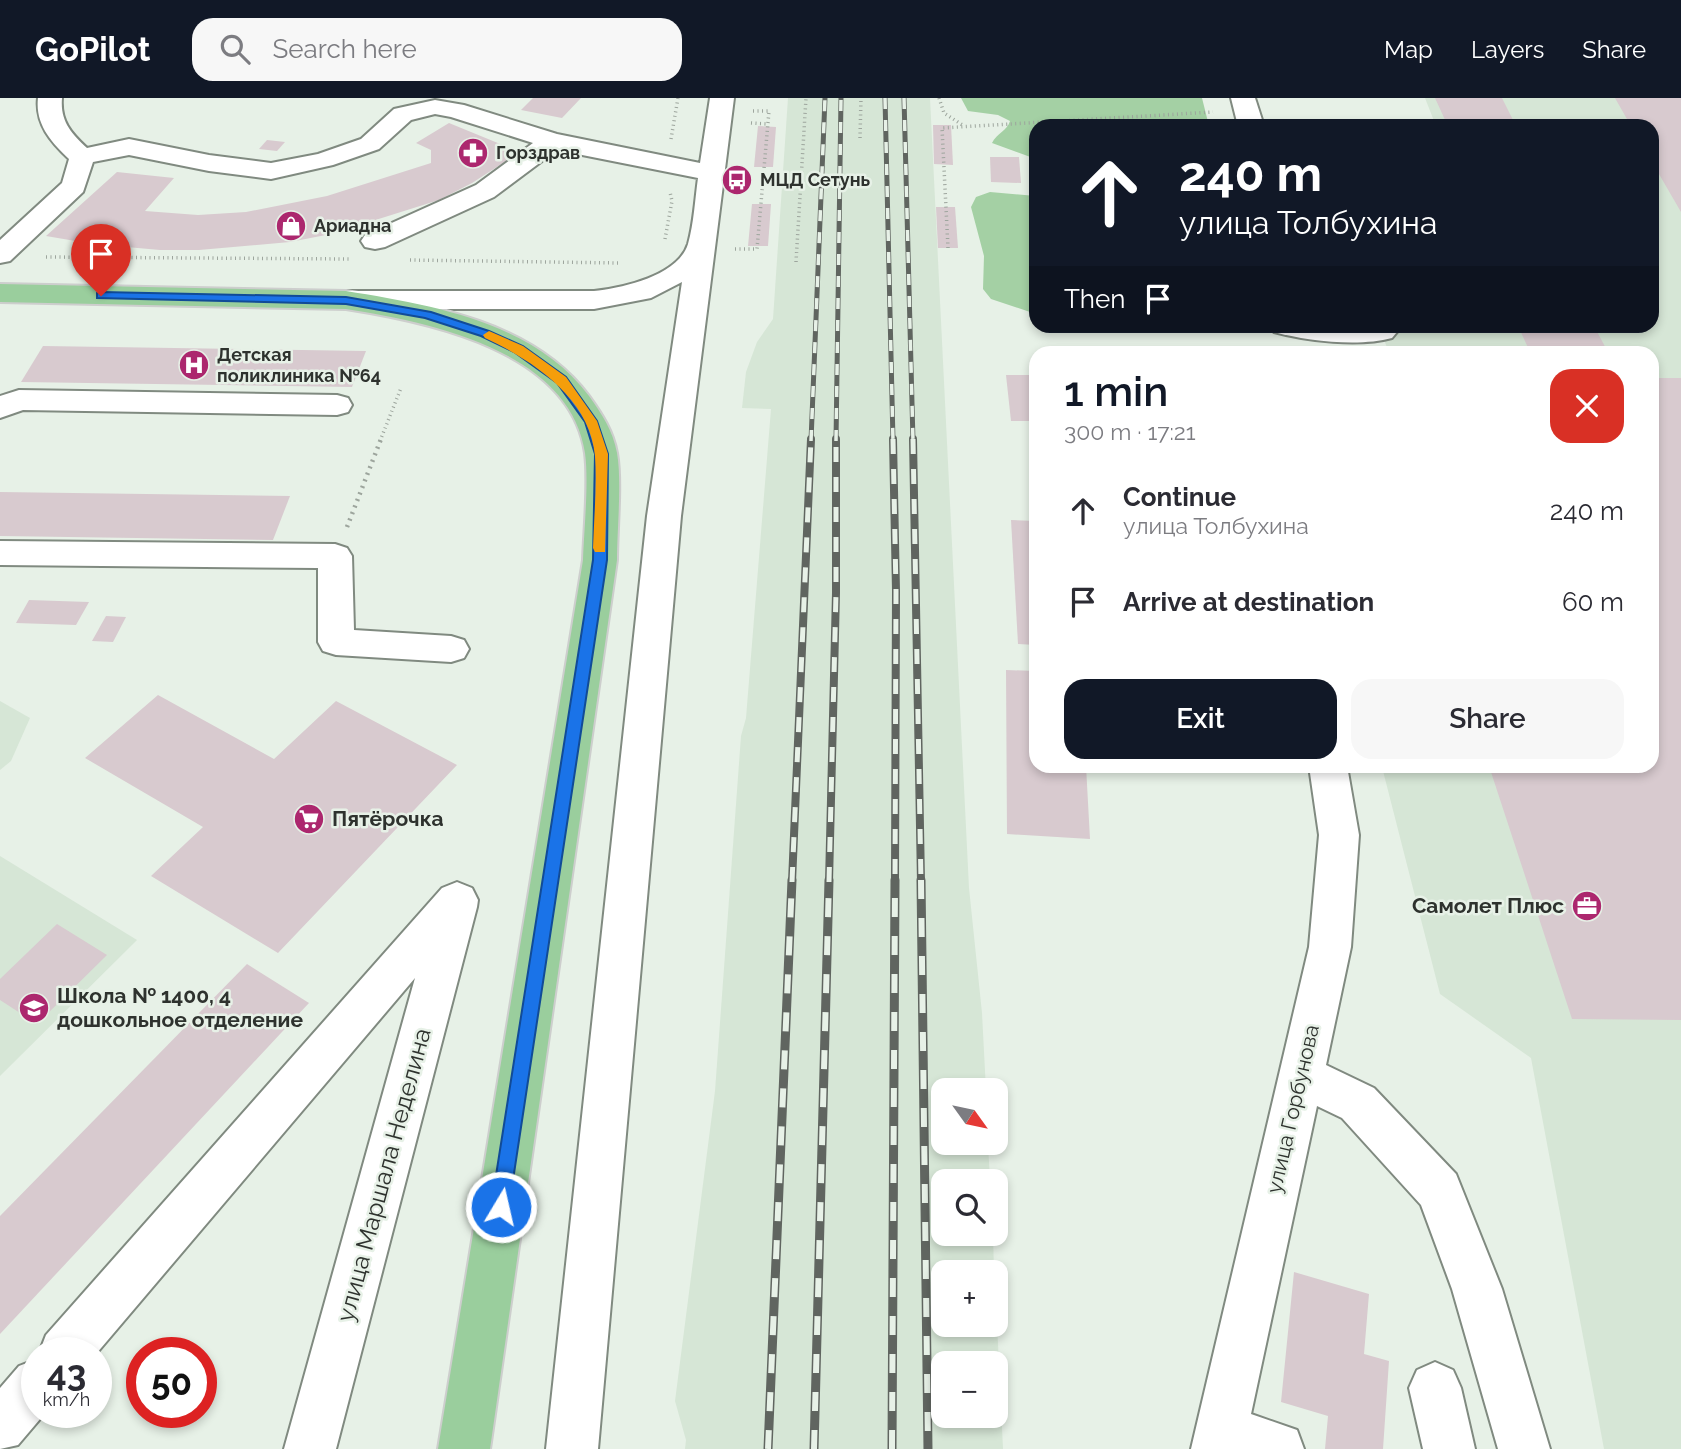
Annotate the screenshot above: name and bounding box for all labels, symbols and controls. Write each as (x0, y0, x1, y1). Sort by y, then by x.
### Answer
search box (192, 18, 682, 81)
text: GoPilot (35, 30, 150, 69)
icon: search (216, 30, 254, 68)
text: Search here (272, 34, 417, 64)
text: Map (1384, 35, 1433, 64)
text: Layers (1471, 35, 1544, 64)
text: Share (1582, 35, 1646, 64)
pharmacy icon: Горздрав (456, 136, 490, 170)
place label: Горздрав (496, 142, 580, 163)
text: 240 m (1179, 145, 1322, 202)
icon: ahead (1064, 147, 1155, 238)
bus stop icon: МЦД Сетунь (720, 163, 754, 197)
place label: МЦД Сетунь (760, 169, 870, 190)
text: улица Толбухина (1179, 204, 1437, 241)
shop icon: Ариадна (274, 209, 308, 243)
place label: Ариадна (314, 215, 391, 236)
pin (71, 224, 131, 296)
icon: arrive (82, 235, 120, 273)
icon: arrive (1139, 280, 1177, 318)
text: Then (1064, 284, 1125, 314)
place label: Детская поликлиника №64 (217, 344, 381, 386)
hospital icon: Детская поликлиника №64 (177, 348, 211, 382)
text: 1 min (1064, 367, 1168, 416)
button: close (1550, 369, 1624, 443)
text: 300 m · 17:21 (1064, 418, 1196, 445)
text: Continue (1123, 482, 1236, 512)
icon: ahead (1064, 492, 1102, 530)
text: 240 m (1550, 496, 1624, 526)
text: улица Толбухина (1123, 512, 1309, 539)
icon: arrive (1064, 583, 1102, 621)
text: Arrive at destination (1123, 587, 1374, 617)
text: 60 m (1562, 587, 1624, 617)
button: Exit (1064, 679, 1337, 759)
button: Share (1351, 679, 1624, 759)
supermarket icon: Пятёрочка (292, 802, 326, 836)
place label: Пятёрочка (332, 806, 444, 831)
office icon: Самолет Плюс (1570, 889, 1604, 923)
place label: Самолет Плюс (1412, 893, 1564, 918)
place label: Школа № 1400, 4 дошкольное отделение (57, 983, 303, 1032)
school or university icon: Школа № 1400, 4 дошкольное отделение (17, 991, 51, 1025)
street label: улица Горбунова (1261, 1022, 1324, 1196)
street label: улица Маршала Неделина (330, 1025, 437, 1325)
north arrow (931, 1078, 1008, 1155)
map controls (931, 1078, 1008, 1428)
button: search (931, 1169, 1008, 1246)
position arrow (464, 1170, 538, 1244)
button: + (931, 1260, 1008, 1337)
speed limit sign: 50 (126, 1337, 217, 1428)
button: − (931, 1351, 1008, 1428)
text: 43 (47, 1353, 86, 1394)
text: km/h (43, 1389, 90, 1410)

